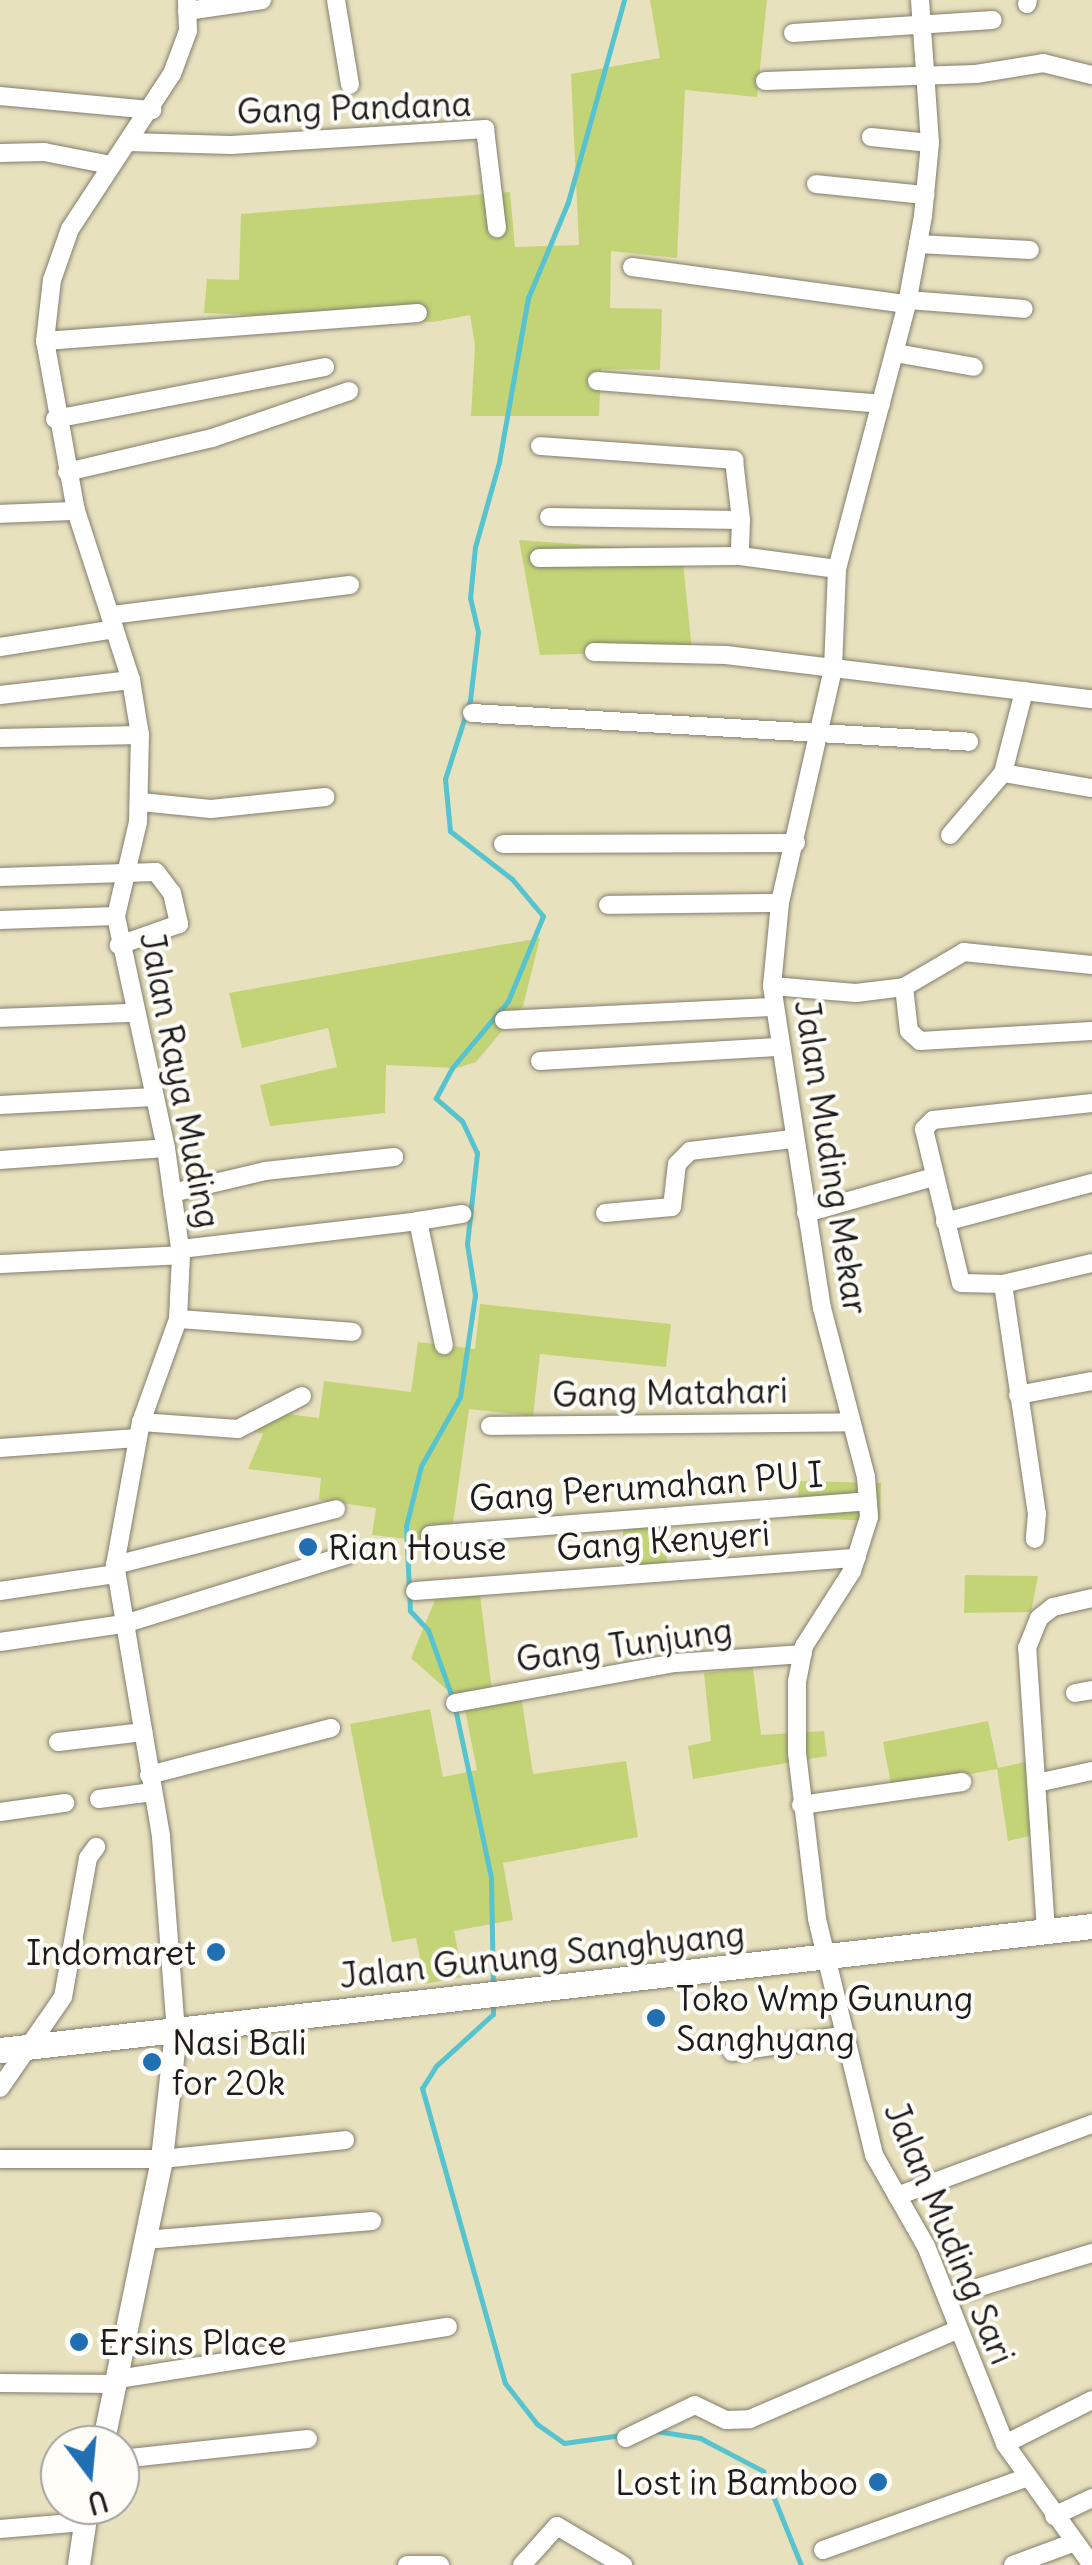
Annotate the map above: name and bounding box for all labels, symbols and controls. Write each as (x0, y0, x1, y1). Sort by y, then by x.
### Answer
street label: Gang Pandana (236, 82, 472, 132)
street label: Jalan Raya Muding (132, 928, 230, 1232)
street label: Jalan Muding Mekar (786, 997, 878, 1317)
street label: Gang Matahari (552, 1369, 788, 1415)
street label: Gang Perumahan PU I (468, 1453, 824, 1519)
street label: Gang Kenyeri (555, 1512, 771, 1568)
place label: Rian House (328, 1526, 507, 1568)
marker: Rian House (297, 1536, 319, 1558)
street label: Gang Tunjung (513, 1608, 735, 1680)
street label: Jalan Gunung Sanghyang (337, 1912, 747, 1996)
place label: Indomaret (26, 1931, 196, 1973)
marker: Indomaret (205, 1941, 227, 1963)
place label: Toko Wmp Gunung Sanghyang (676, 1977, 973, 2059)
marker: Toko Wmp Gunung Sanghyang (645, 2007, 667, 2029)
place label: Nasi Bali for 20k (172, 2021, 307, 2103)
marker: Nasi Bali for 20k (141, 2051, 163, 2073)
street label: Jalan Muding Sari (876, 2096, 1024, 2370)
place label: Ersins Place (99, 2321, 287, 2363)
marker: Ersins Place (68, 2331, 90, 2353)
north arrow (40, 2425, 140, 2525)
place label: Lost in Bamboo (615, 2461, 858, 2503)
marker: Lost in Bamboo (867, 2471, 889, 2493)
text: U (84, 2482, 112, 2522)

